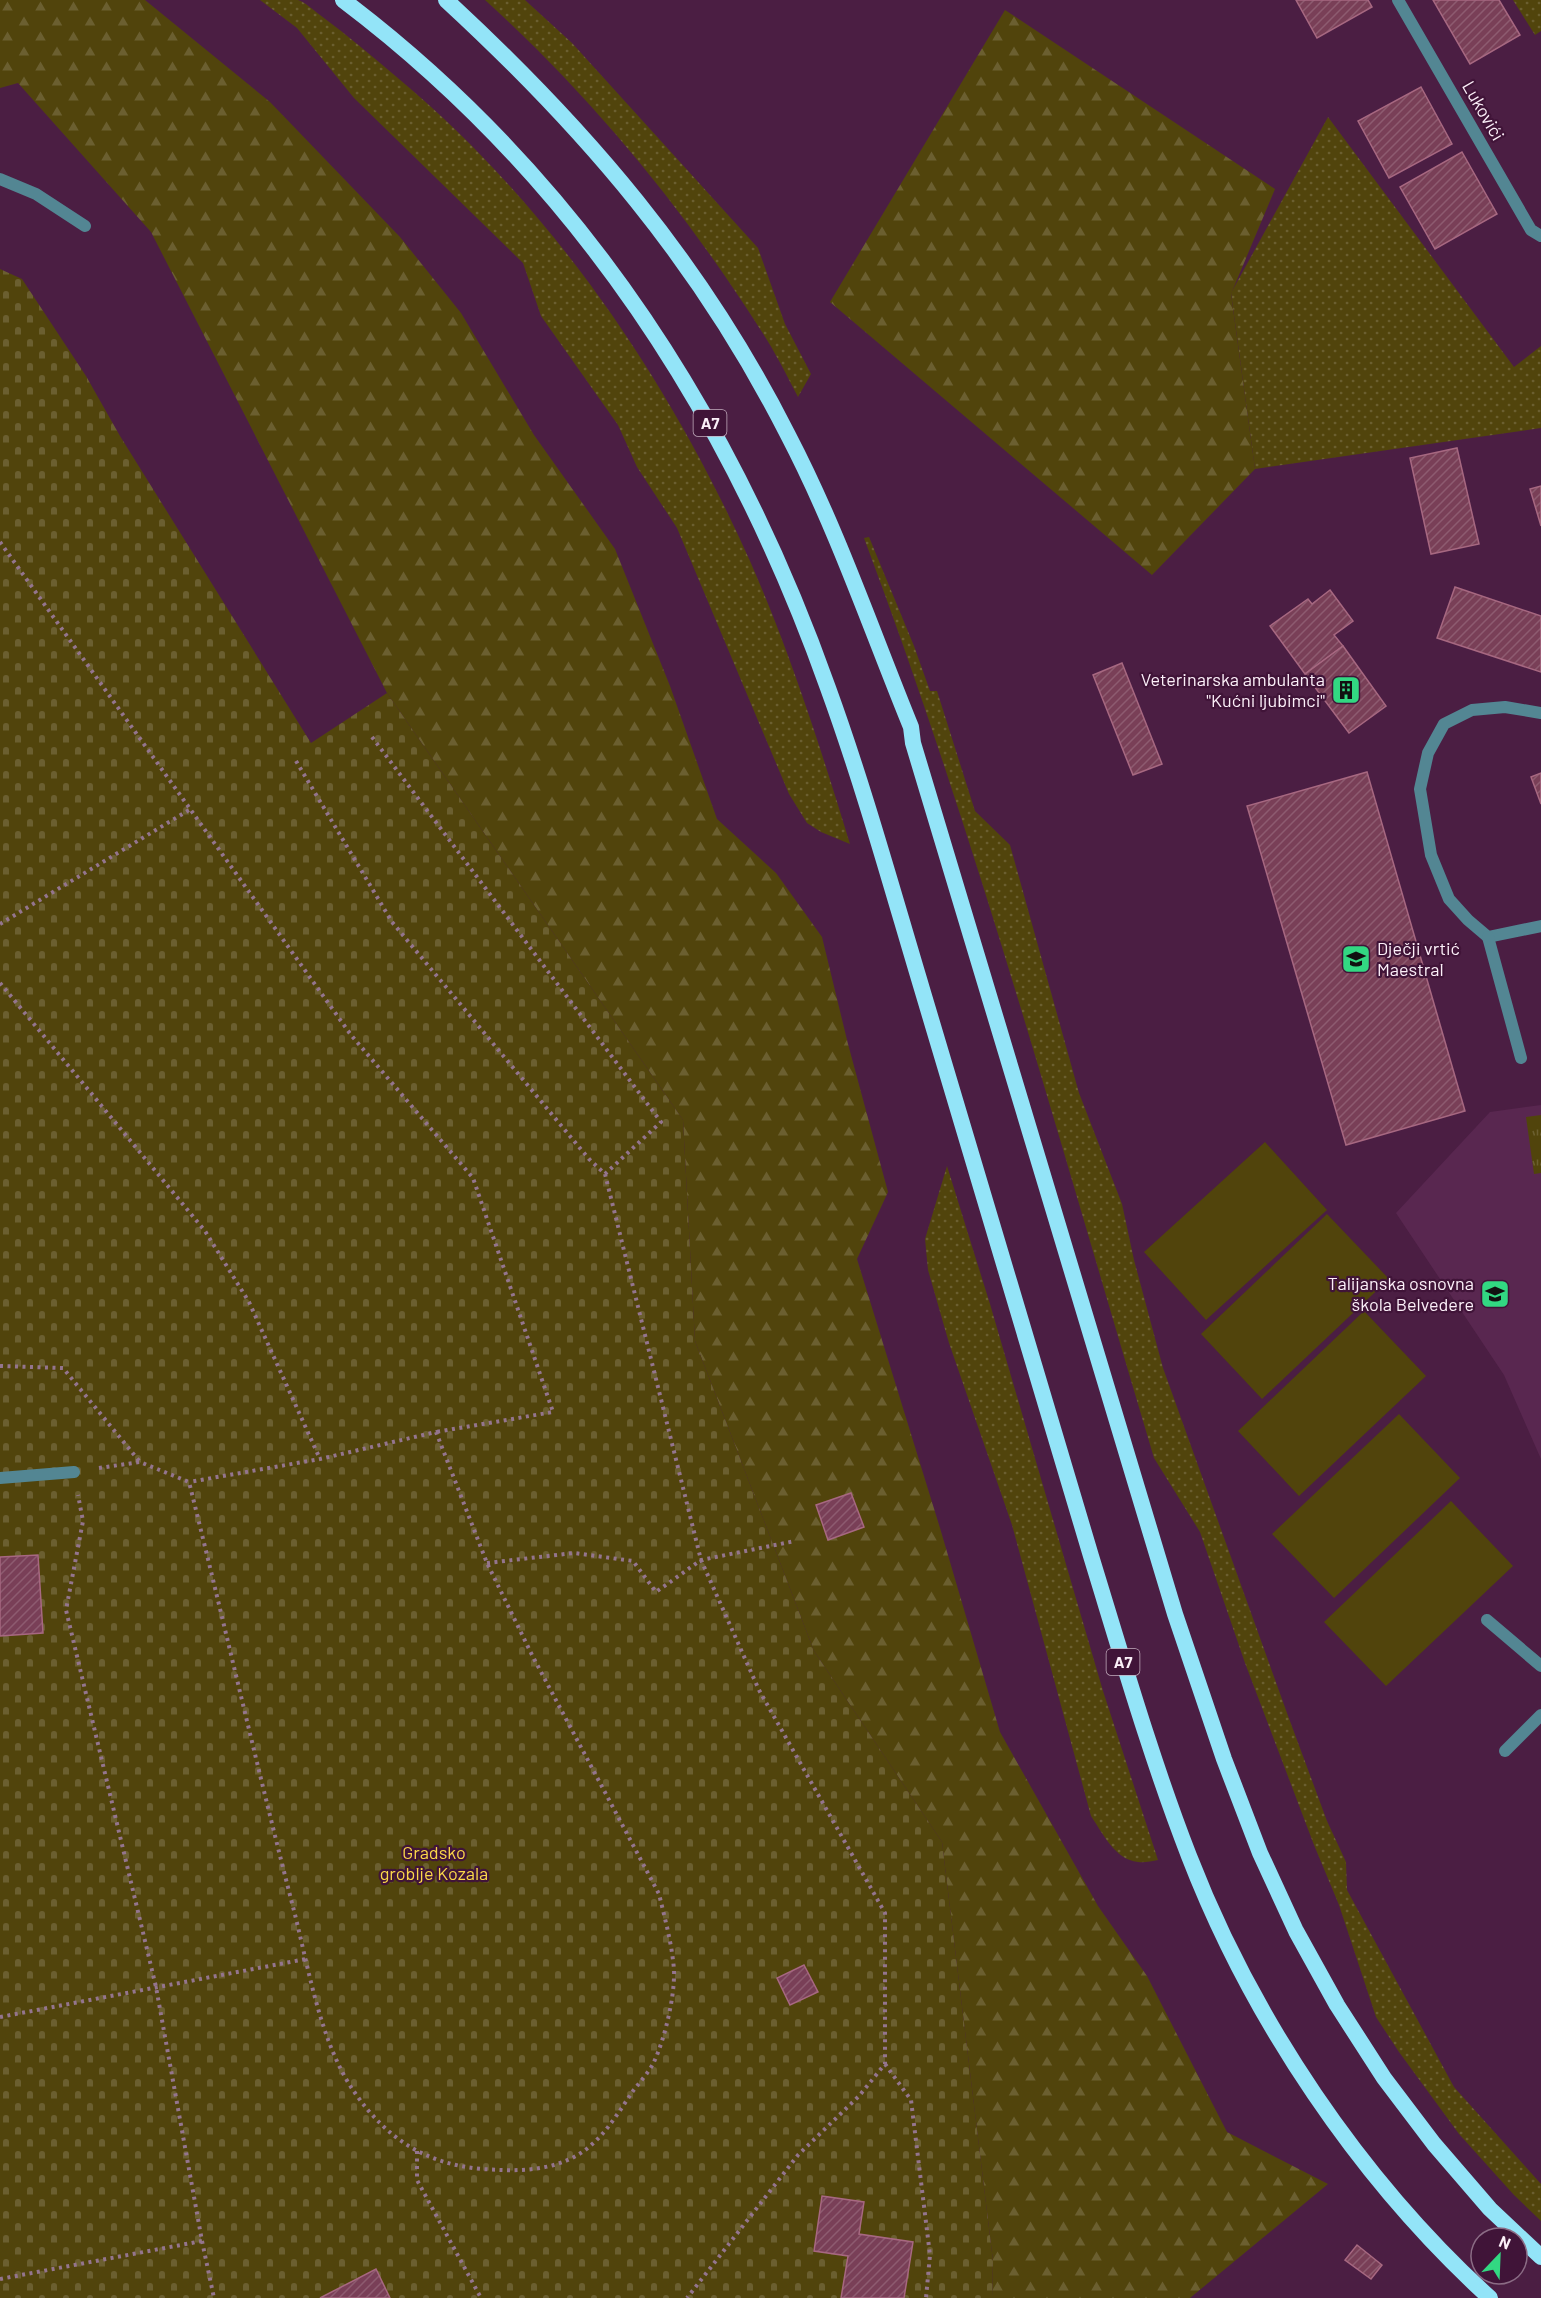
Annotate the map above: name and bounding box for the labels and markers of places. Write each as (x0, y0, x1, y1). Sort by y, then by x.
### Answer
place label: Veterinarska ambulanta "Kućni ljubimci" (1141, 668, 1325, 711)
building icon: Veterinarska ambulanta "Kućni ljubimci" (1330, 674, 1362, 706)
place label: Dječji vrtić Maestral (1377, 937, 1460, 980)
school or university icon: Dječji vrtić Maestral (1340, 943, 1372, 975)
place label: Talijanska osnovna škola Belvedere (1328, 1272, 1474, 1315)
school or university icon: Talijanska osnovna škola Belvedere (1479, 1278, 1511, 1310)

